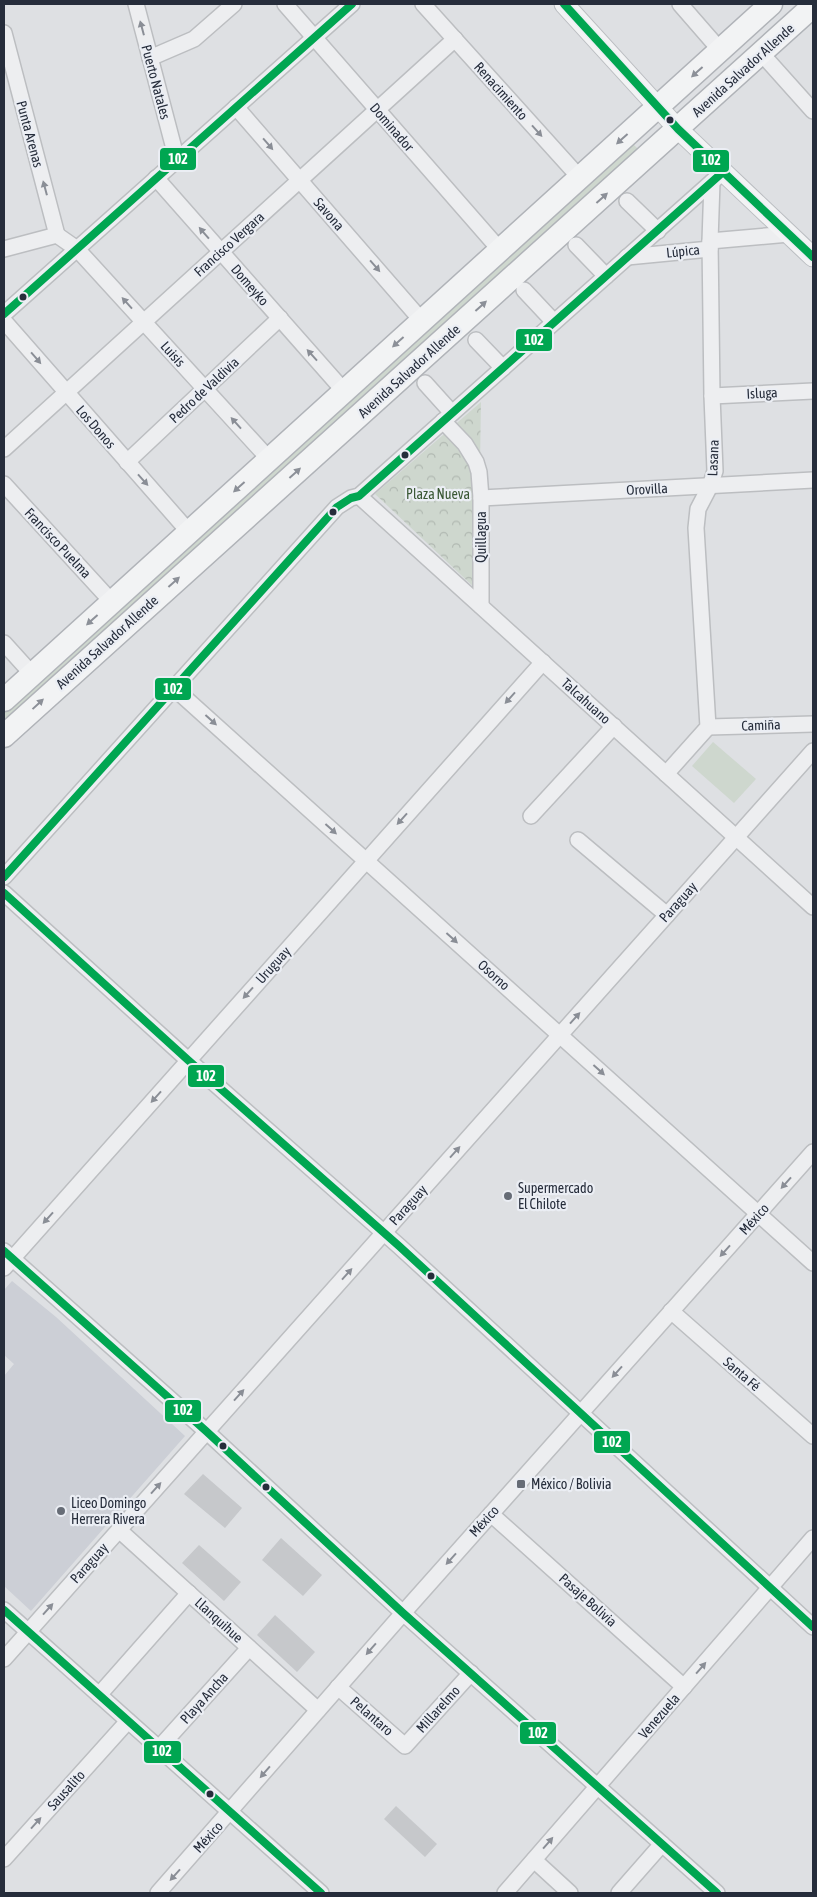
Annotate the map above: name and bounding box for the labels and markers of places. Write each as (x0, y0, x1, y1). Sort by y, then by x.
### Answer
unlabelled marker (665, 115, 675, 125)
unlabelled marker (18, 292, 28, 302)
unlabelled marker (400, 450, 410, 460)
unlabelled marker (328, 507, 338, 517)
place label: Supermercado El Chilote (518, 1180, 593, 1212)
marker: Supermercado El Chilote (502, 1190, 514, 1202)
unlabelled marker (426, 1271, 436, 1281)
unlabelled marker (218, 1441, 228, 1451)
place label: México / Bolivia (531, 1476, 611, 1492)
marker: México / Bolivia (515, 1478, 527, 1490)
unlabelled marker (261, 1482, 271, 1492)
place label: Liceo Domingo Herrera Rivera (71, 1495, 146, 1527)
marker: Liceo Domingo Herrera Rivera (55, 1505, 67, 1517)
unlabelled marker (205, 1789, 215, 1799)

